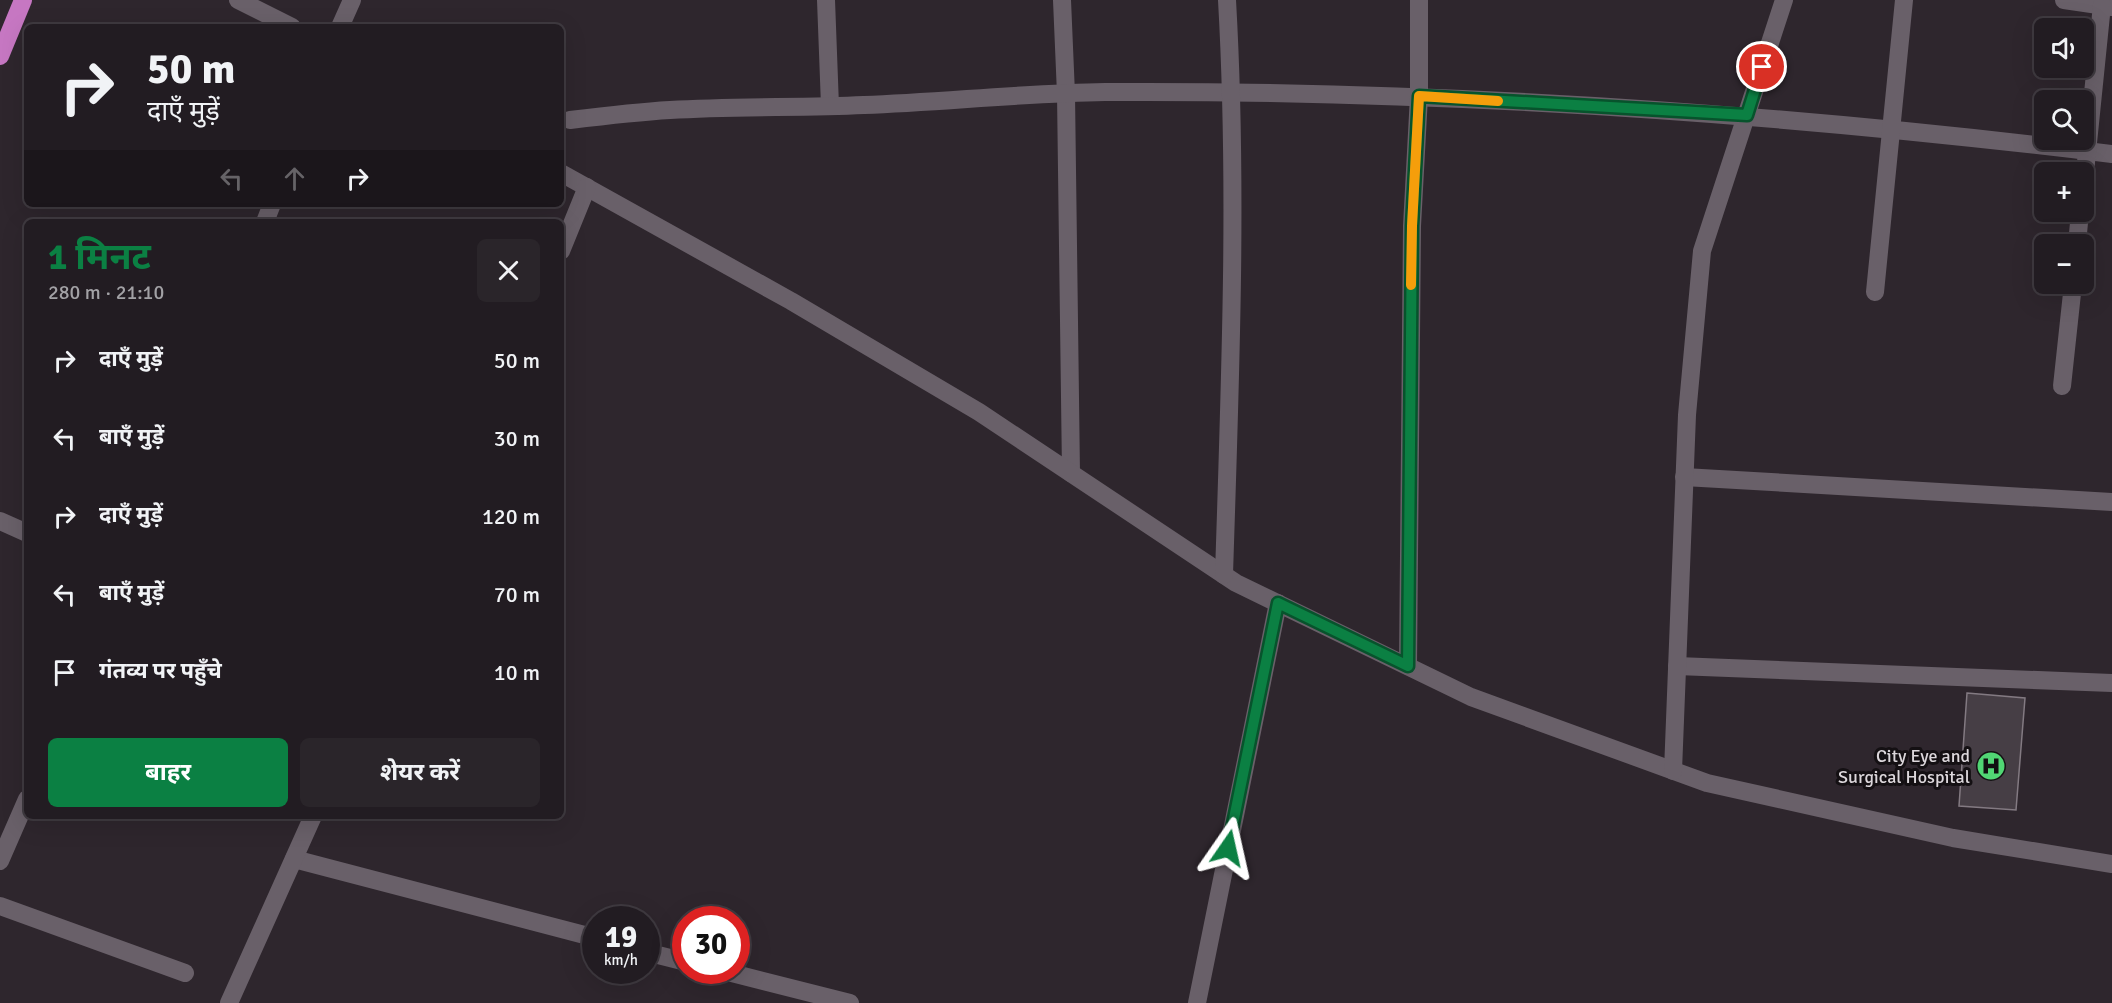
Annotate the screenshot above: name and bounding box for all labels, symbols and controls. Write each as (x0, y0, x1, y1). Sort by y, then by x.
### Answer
map controls (2034, 18, 2094, 294)
button: sound (2034, 18, 2094, 78)
pin (1736, 41, 1787, 92)
text: 50 m (147, 44, 236, 95)
icon: right (48, 48, 126, 126)
icon: arrive (1745, 50, 1778, 83)
button: search (2034, 90, 2094, 150)
text: दाएँ मुड़ें (147, 95, 220, 128)
icon: left (215, 162, 248, 195)
icon: ahead (278, 162, 311, 195)
icon: right (341, 162, 374, 195)
button: + (2034, 162, 2094, 222)
button: − (2034, 234, 2094, 294)
text: 1 मिनट (48, 235, 151, 280)
button: close (477, 239, 540, 302)
text: 280 m · 21:10 (48, 280, 164, 305)
icon: right (48, 344, 81, 377)
text: दाएँ मुड़ें (99, 345, 163, 372)
text: 50 m (494, 347, 540, 374)
icon: left (48, 422, 81, 455)
text: बाएँ मुड़ें (99, 423, 164, 450)
text: 30 m (494, 425, 540, 452)
icon: right (48, 500, 81, 533)
text: दाएँ मुड़ें (99, 501, 163, 528)
text: 120 m (482, 503, 540, 530)
icon: left (48, 578, 81, 611)
text: बाएँ मुड़ें (99, 579, 164, 606)
text: 70 m (494, 581, 540, 608)
icon: arrive (48, 656, 81, 689)
text: गंतव्य पर पहुँचे (99, 657, 222, 684)
text: 10 m (494, 659, 540, 686)
button: बाहर (48, 738, 288, 807)
button: शेयर करें (300, 738, 540, 807)
place label: City Eye and Surgical Hospital (1838, 745, 1970, 788)
hospital icon: City Eye and Surgical Hospital (1975, 750, 2007, 782)
position arrow (1196, 816, 1260, 880)
speed limit sign: 30 (672, 906, 750, 984)
text: 19 (605, 919, 637, 956)
text: km/h (604, 951, 638, 969)

